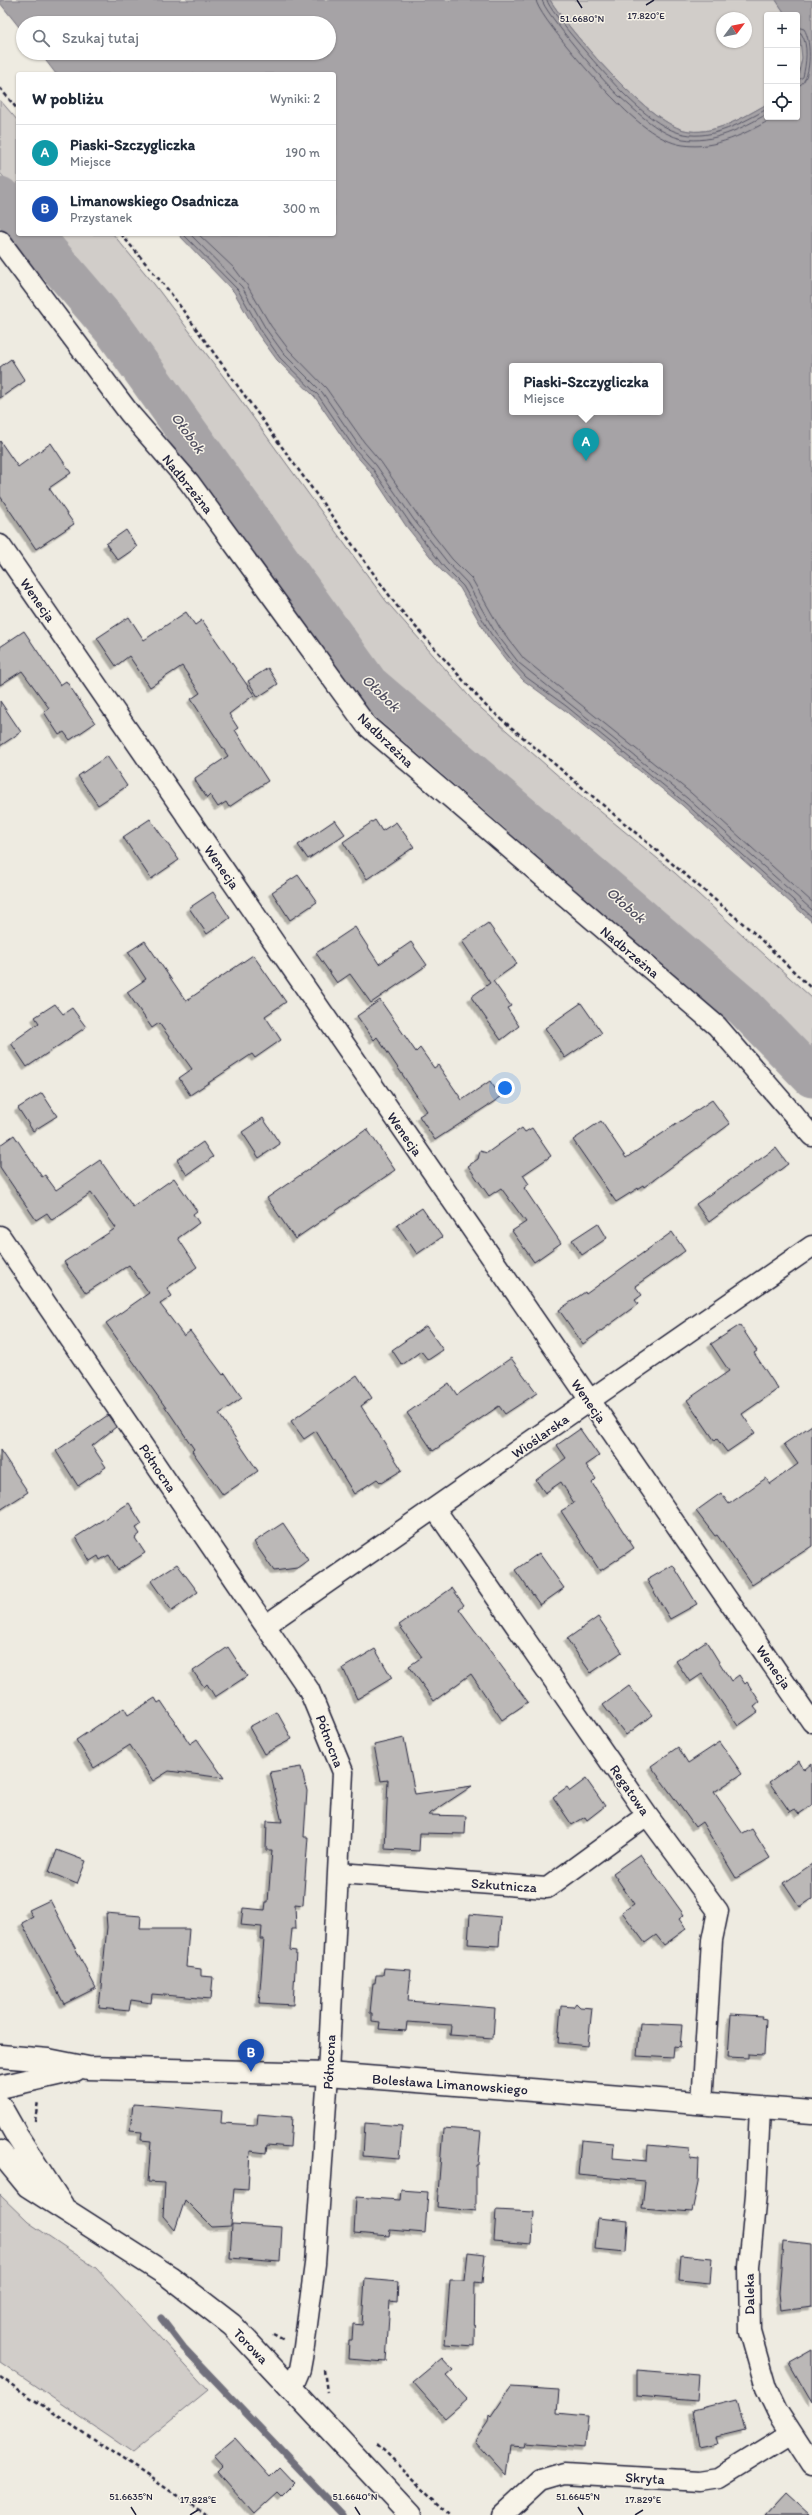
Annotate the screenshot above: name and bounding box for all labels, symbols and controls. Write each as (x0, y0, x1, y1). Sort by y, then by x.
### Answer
text: 17.820°E (627, 9, 665, 22)
text: 51.6680°N (560, 12, 604, 25)
north arrow (716, 12, 752, 48)
map controls (764, 12, 800, 120)
button: + (764, 12, 800, 48)
search box (16, 16, 336, 60)
icon: search (30, 27, 52, 49)
text: Szukaj tutaj (62, 29, 139, 47)
button: − (764, 48, 800, 84)
button: locate (764, 84, 800, 120)
text: W pobliżu (32, 88, 103, 108)
text: Wyniki: 2 (270, 91, 320, 106)
text: Piaski-Szczygliczka (70, 136, 195, 154)
text: A (41, 145, 49, 160)
text: 190 m (285, 145, 320, 160)
text: Miejsce (70, 154, 111, 169)
text: Limanowskiego Osadnicza (70, 192, 239, 210)
text: B (41, 201, 49, 216)
text: 300 m (283, 201, 320, 216)
text: Przystanek (70, 210, 132, 225)
popup (509, 363, 663, 415)
text: Piaski-Szczygliczka (523, 373, 649, 391)
text: Miejsce (523, 391, 565, 406)
water label: Ołobok (167, 409, 210, 458)
pin: A (573, 428, 599, 461)
street label: Nadbrzeżna (158, 451, 217, 518)
street label: Wenecja (16, 575, 59, 626)
water label: Ołobok (358, 671, 405, 716)
street label: Nadbrzeżna (354, 709, 418, 772)
street label: Wenecja (200, 842, 243, 893)
water label: Ołobok (603, 883, 650, 928)
street label: Nadbrzeżna (597, 923, 663, 982)
your location (495, 1078, 515, 1098)
street label: Wenecja (383, 1109, 426, 1160)
street label: Wenecja (567, 1376, 610, 1427)
street label: Wioślarska (508, 1410, 573, 1462)
street label: Północna (135, 1441, 180, 1496)
street label: Wenecja (752, 1642, 795, 1693)
street label: Północna (312, 1712, 347, 1770)
street label: Regatowa (606, 1762, 654, 1820)
street label: Szkutnicza (470, 1875, 538, 1896)
street label: Północna (320, 2034, 339, 2090)
pin: B (238, 2039, 264, 2072)
street label: Bolesława Limanowskiego (371, 2071, 528, 2098)
street label: Daleka (741, 2272, 758, 2315)
street label: Torowa (230, 2325, 272, 2368)
street label: Skryta (625, 2469, 666, 2488)
text: 51.6635°N (109, 2490, 153, 2503)
text: 51.6640°N (333, 2490, 378, 2503)
text: 51.6645°N (556, 2490, 600, 2503)
text: 17.828°E (180, 2493, 217, 2506)
text: 17.829°E (625, 2493, 662, 2506)

